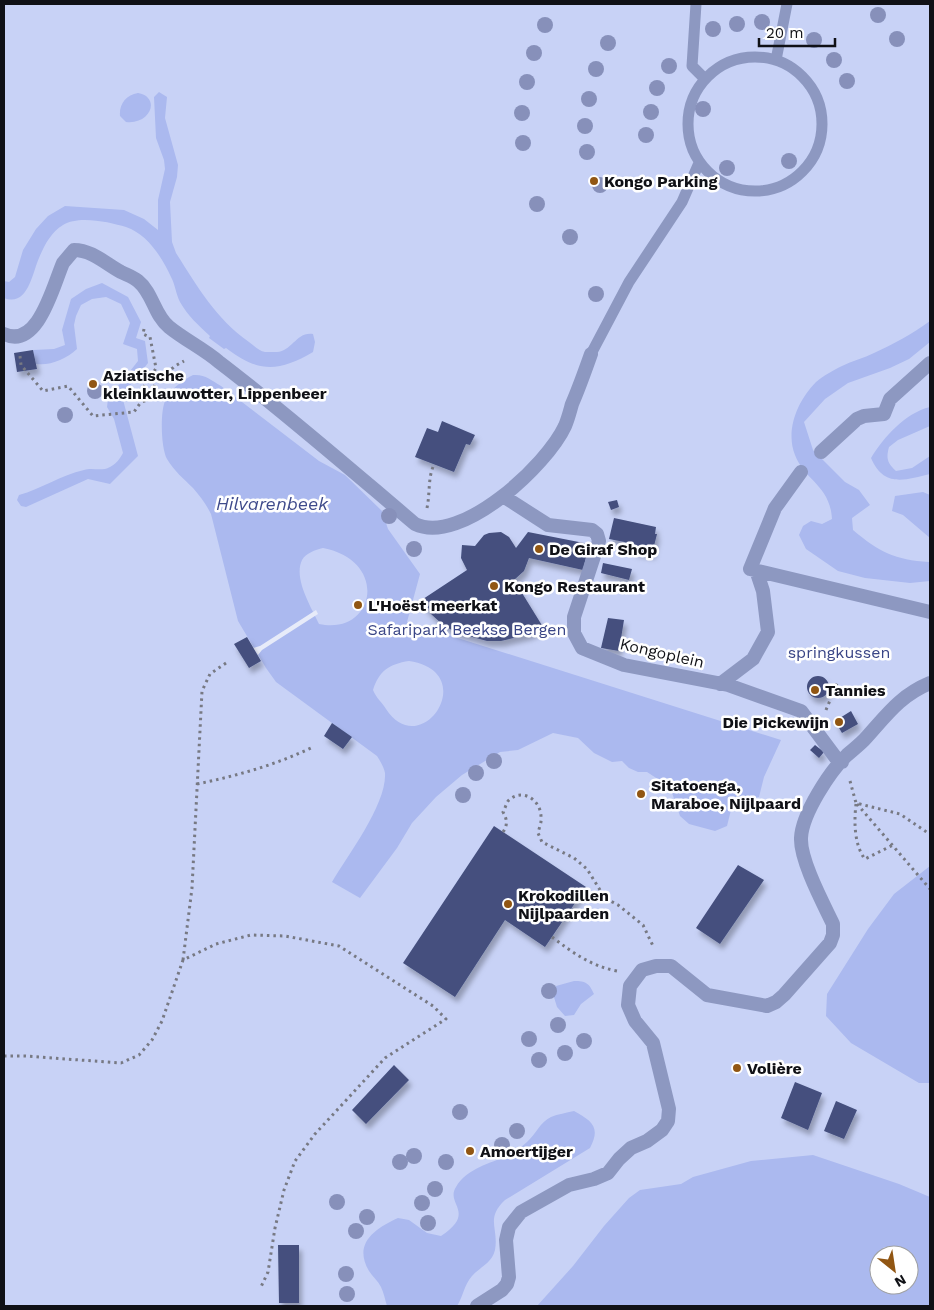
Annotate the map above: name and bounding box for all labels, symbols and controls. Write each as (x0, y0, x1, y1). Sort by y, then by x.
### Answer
scale bar (759, 15, 835, 47)
text: 20 m (766, 24, 804, 42)
place label: Kongo Parking (604, 172, 717, 191)
marker: Kongo Parking (588, 175, 600, 187)
place label: Aziatische kleinklauwotter, Lippenbeer (103, 366, 327, 403)
marker: Aziatische kleinklauwotter, Lippenbeer (87, 378, 99, 390)
water label: Hilvarenbeek (216, 493, 329, 514)
place label: De Giraf Shop (549, 540, 657, 559)
marker: De Giraf Shop (533, 543, 545, 555)
place label: Kongo Restaurant (504, 577, 645, 596)
marker: Kongo Restaurant (488, 580, 500, 592)
place label: L'Hoëst meerkat (368, 596, 497, 615)
marker: L'Hoëst meerkat (352, 599, 364, 611)
park label: Safaripark Beekse Bergen (368, 620, 566, 639)
street label: Kongoplein (618, 634, 706, 672)
park label: springkussen (788, 643, 890, 662)
place label: Tannies (825, 681, 886, 700)
marker: Tannies (809, 684, 821, 696)
place label: Die Pickewijn (722, 713, 829, 732)
marker: Die Pickewijn (833, 716, 845, 728)
place label: Sitatoenga, Maraboe, Nijlpaard (651, 776, 801, 813)
marker: Sitatoenga, Maraboe, Nijlpaard (635, 788, 647, 800)
place label: Krokodillen Nijlpaarden (518, 886, 609, 923)
marker: Krokodillen Nijlpaarden (502, 898, 514, 910)
place label: Volière (747, 1059, 802, 1078)
marker: Volière (731, 1062, 743, 1074)
place label: Amoertijger (480, 1142, 573, 1161)
marker: Amoertijger (464, 1145, 476, 1157)
north arrow (869, 1245, 919, 1295)
text: N (892, 1272, 909, 1291)

